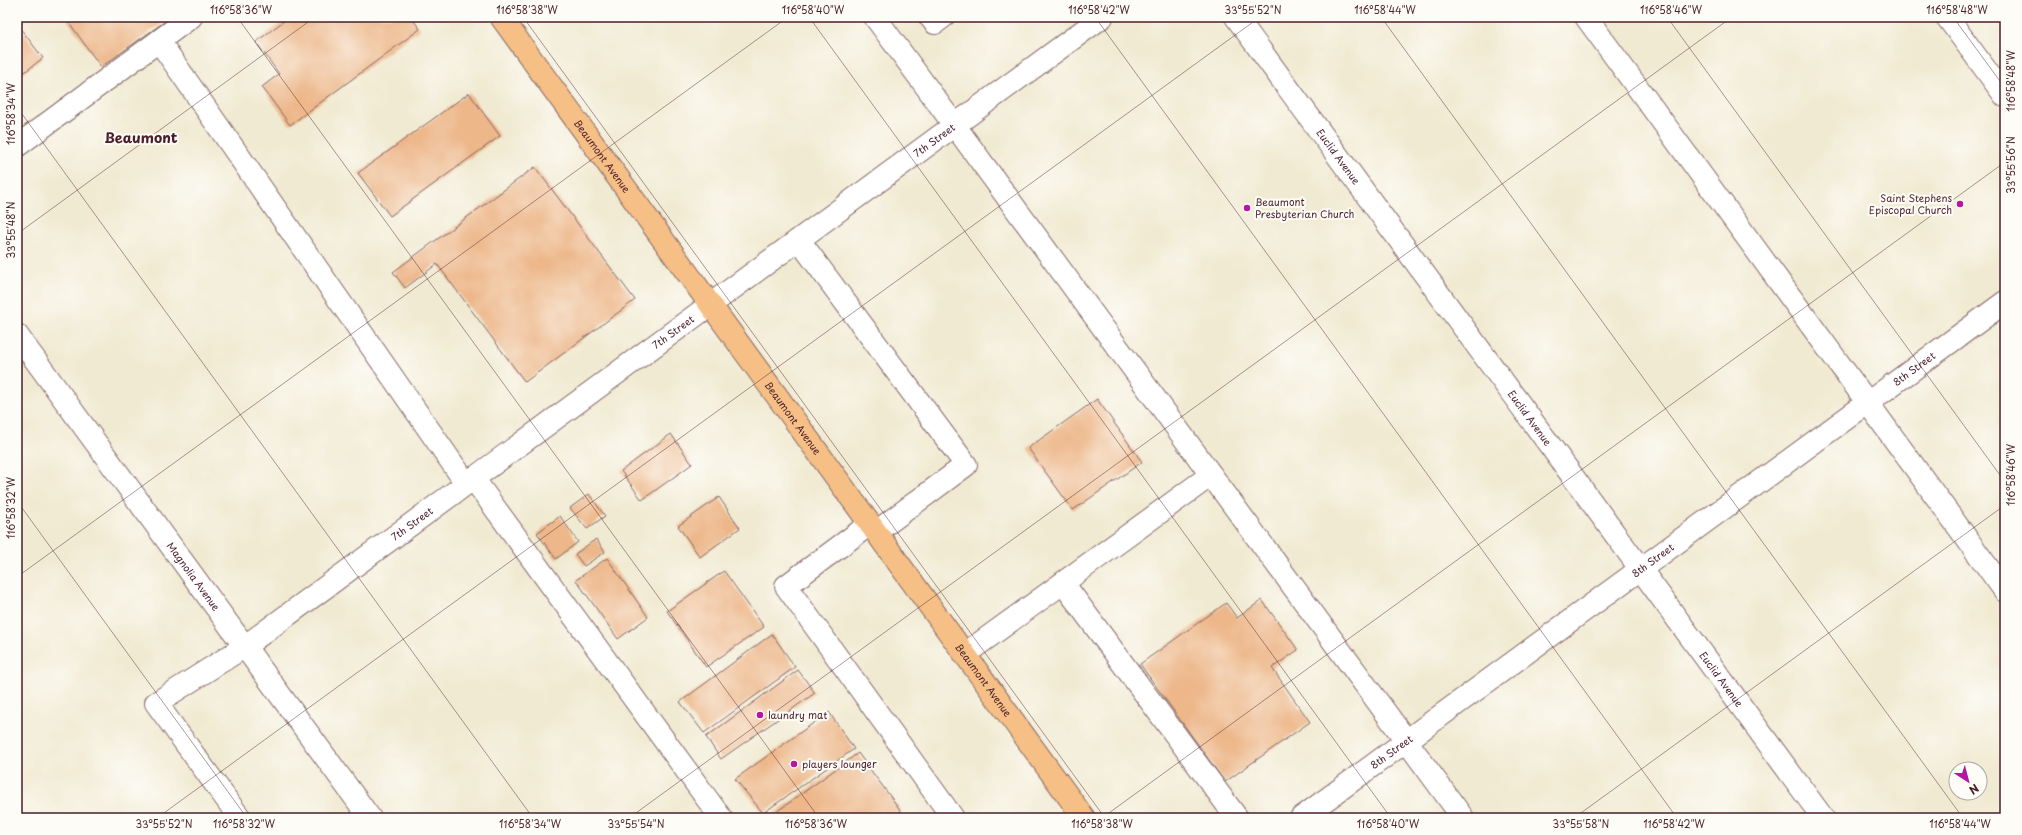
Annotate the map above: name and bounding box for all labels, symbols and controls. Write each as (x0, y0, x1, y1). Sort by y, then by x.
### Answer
text: 116°58'36"W (210, 2, 273, 17)
text: 116°58'38"W (496, 2, 559, 17)
text: 116°58'40"W (782, 2, 845, 17)
text: 116°58'42"W (1068, 2, 1131, 17)
text: 33°55'52"N (1224, 2, 1282, 17)
text: 116°58'44"W (1354, 2, 1417, 17)
text: 116°58'46"W (1640, 2, 1703, 17)
text: 116°58'48"W (1926, 2, 1988, 17)
text: 116°58'48"W (2003, 50, 2018, 112)
text: 116°58'34"W (3, 82, 18, 145)
street label: Beaumont Avenue (571, 116, 635, 196)
street label: 7th Street (910, 119, 958, 160)
street label: Euclid Avenue (1313, 125, 1364, 188)
district label: Beaumont (104, 127, 178, 148)
text: 33°55'56"N (2003, 136, 2018, 194)
place label: Saint Stephens Episcopal Church (1869, 190, 1952, 217)
place label: Beaumont Presbyterian Church (1255, 194, 1355, 222)
marker: Saint Stephens Episcopal Church (1955, 199, 1965, 209)
text: 33°55'48"N (3, 201, 18, 258)
marker: Beaumont Presbyterian Church (1242, 203, 1252, 213)
street label: 7th Street (649, 311, 697, 352)
street label: 8th Street (1889, 348, 1938, 389)
street label: Beaumont Avenue (762, 378, 825, 458)
street label: Euclid Avenue (1505, 387, 1556, 449)
text: 116°58'46"W (2003, 443, 2018, 506)
text: 116°58'32"W (3, 476, 18, 539)
street label: 7th Street (388, 503, 436, 544)
street label: Magnolia Avenue (164, 539, 224, 614)
street label: 8th Street (1628, 539, 1677, 580)
street label: Beaumont Avenue (952, 640, 1016, 720)
street label: Euclid Avenue (1696, 648, 1747, 710)
place label: laundry mat (768, 707, 827, 722)
marker: laundry mat (755, 710, 765, 720)
street label: 8th Street (1367, 731, 1415, 772)
place label: players lounger (802, 756, 877, 771)
marker: players lounger (789, 759, 799, 769)
north arrow (1948, 761, 1988, 801)
text: N (1965, 780, 1983, 799)
text: 33°55'52"N (135, 816, 193, 831)
text: 116°58'32"W (213, 816, 276, 831)
text: 116°58'34"W (499, 816, 562, 831)
text: 33°55'54"N (607, 816, 665, 831)
text: 116°58'36"W (785, 816, 848, 831)
text: 116°58'38"W (1071, 816, 1134, 831)
text: 116°58'40"W (1357, 816, 1420, 831)
text: 33°55'58"N (1553, 816, 1610, 831)
text: 116°58'42"W (1643, 816, 1706, 831)
text: 116°58'44"W (1929, 816, 1992, 831)

